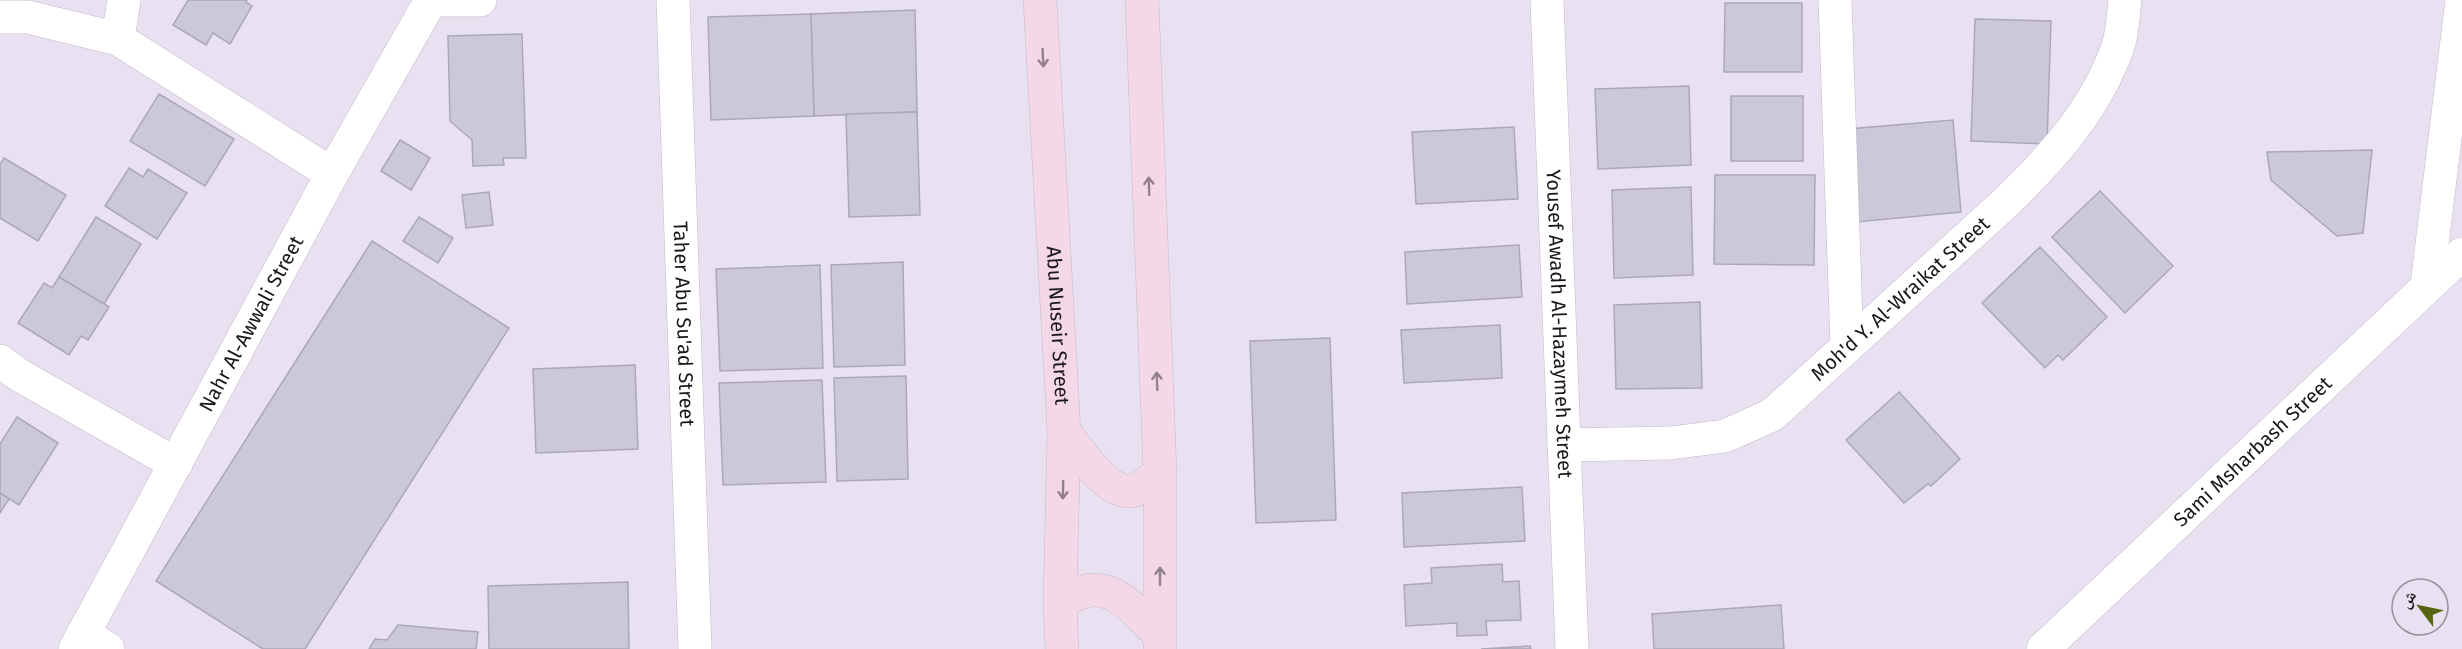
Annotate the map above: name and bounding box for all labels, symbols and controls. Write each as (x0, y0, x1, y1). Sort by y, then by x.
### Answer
one-way arrow (1038, 48, 1049, 68)
street label: Yousef Awadh Al-Hazaymeh Street (1542, 169, 1577, 479)
one-way arrow (1144, 177, 1155, 197)
street label: Moh'd Y. Al-Wraikat Street (1806, 211, 1995, 386)
street label: Taher Abu Su'ad Street (669, 221, 699, 428)
street label: Nahr Al-Awwali Street (194, 231, 309, 416)
street label: Abu Nuseir Street (1042, 246, 1075, 406)
street label: Sami Msharbash Street (2169, 371, 2337, 532)
one-way arrow (1151, 372, 1162, 392)
one-way arrow (1057, 480, 1068, 500)
one-way arrow (1154, 566, 1165, 586)
north arrow (2390, 577, 2450, 637)
text: ش (2395, 587, 2420, 612)

